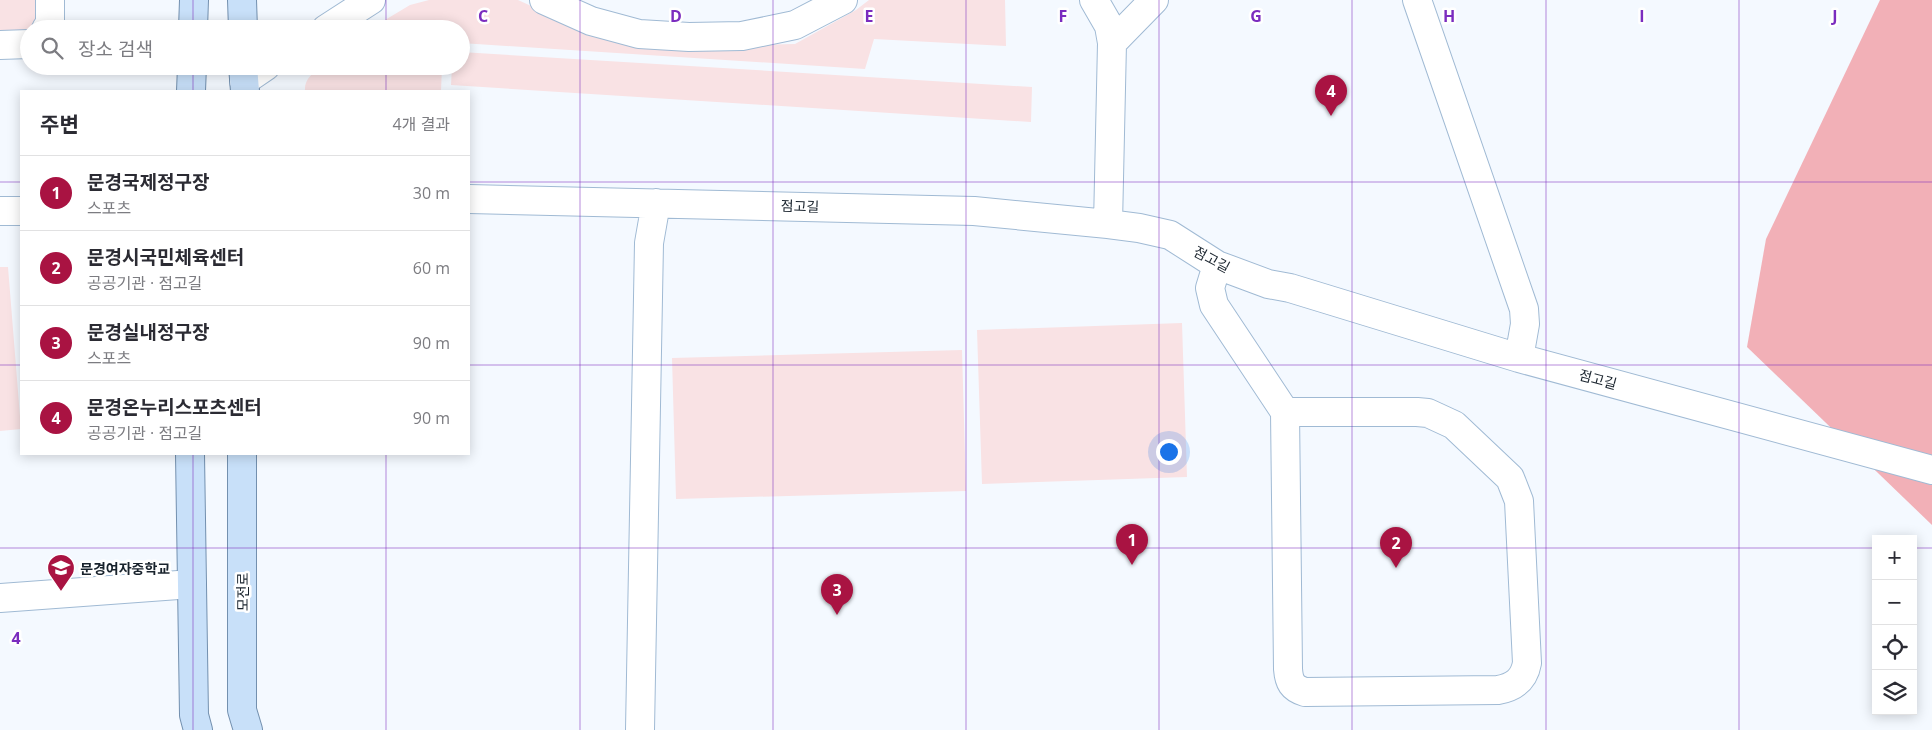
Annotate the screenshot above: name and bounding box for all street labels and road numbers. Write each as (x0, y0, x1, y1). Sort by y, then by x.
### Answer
street label: 점고길 (780, 196, 820, 216)
street label: 점고길 (1190, 242, 1234, 276)
street label: 점고길 (1577, 365, 1619, 393)
street label: 모전로 (233, 573, 252, 611)

